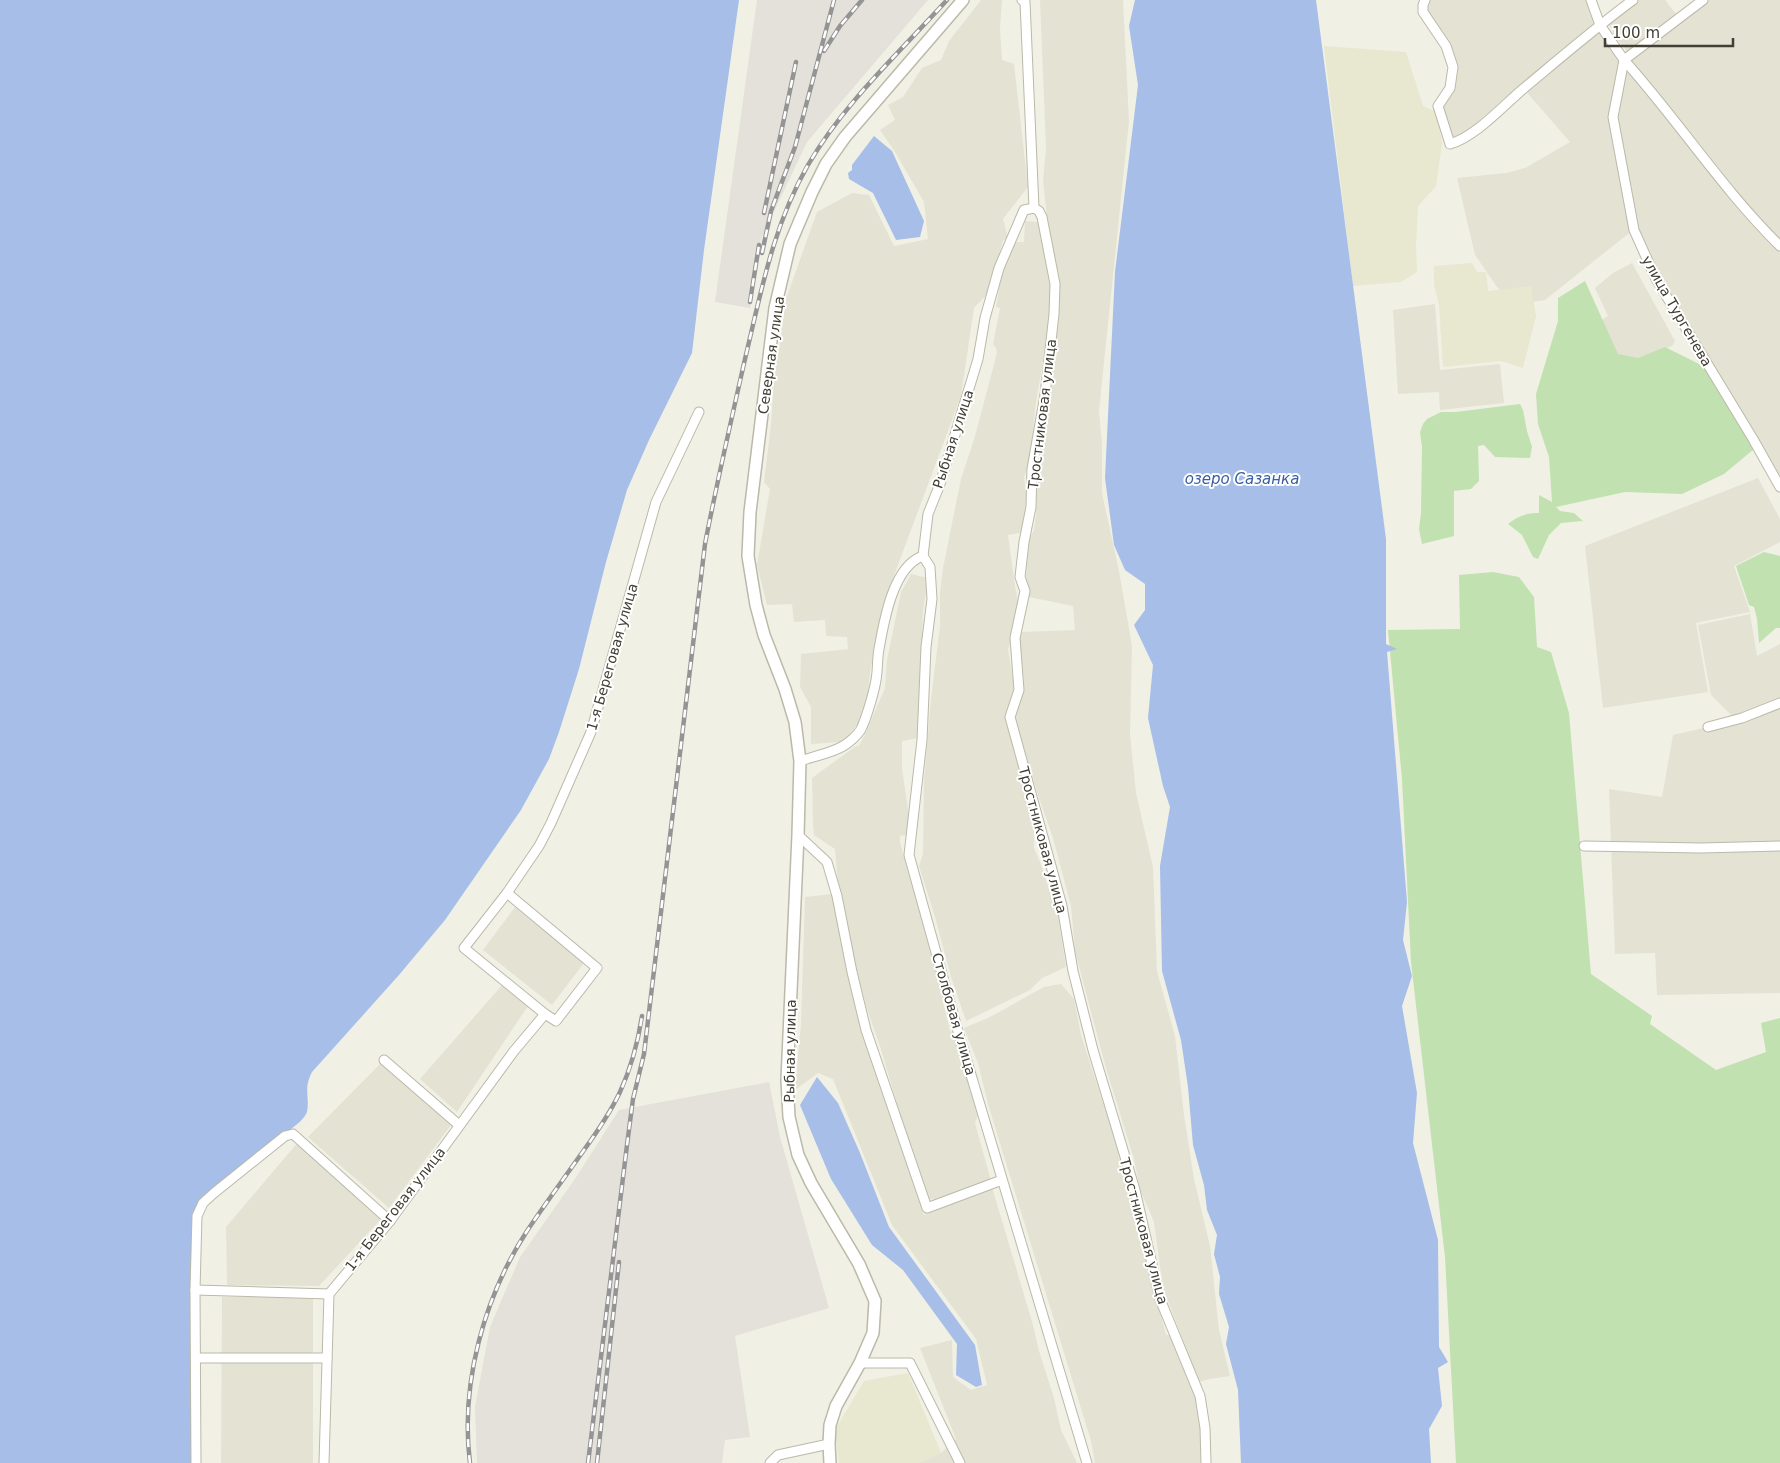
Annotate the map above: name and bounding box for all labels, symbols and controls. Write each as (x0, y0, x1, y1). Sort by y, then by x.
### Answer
scale bar (1605, 15, 1732, 47)
text: 100 m (1612, 24, 1660, 42)
street label: улица Тургенева (1639, 253, 1715, 369)
street label: Северная улица (755, 295, 787, 415)
street label: Тростниковая улица (1025, 338, 1059, 491)
street label: Рыбная улица (929, 387, 977, 491)
water label: озеро Сазанка (1185, 470, 1299, 488)
street label: 1-я Береговая улица (583, 581, 641, 733)
street label: Тростниковая улица (1015, 764, 1070, 915)
street label: Столбовая улица (929, 951, 979, 1077)
street label: Рыбная улица (781, 999, 799, 1103)
street label: 1-я Береговая улица (342, 1144, 448, 1274)
street label: Тростниковая улица (1116, 1155, 1171, 1306)

